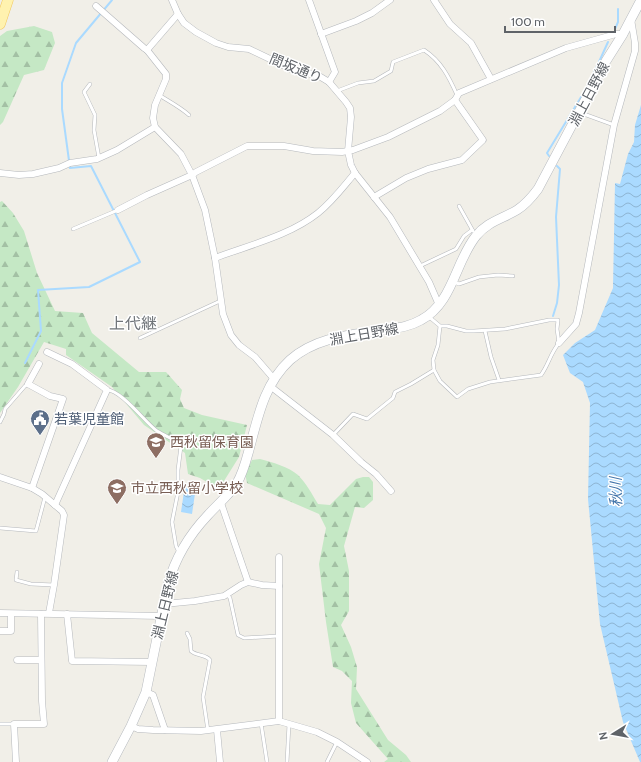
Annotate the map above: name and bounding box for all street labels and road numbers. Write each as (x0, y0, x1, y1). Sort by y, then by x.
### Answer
street label: 間坂通り (267, 49, 325, 87)
street label: 淵上日野線 (565, 59, 613, 129)
street label: 淵上日野線 (328, 319, 400, 349)
street label: 淵上日野線 (148, 569, 182, 641)

